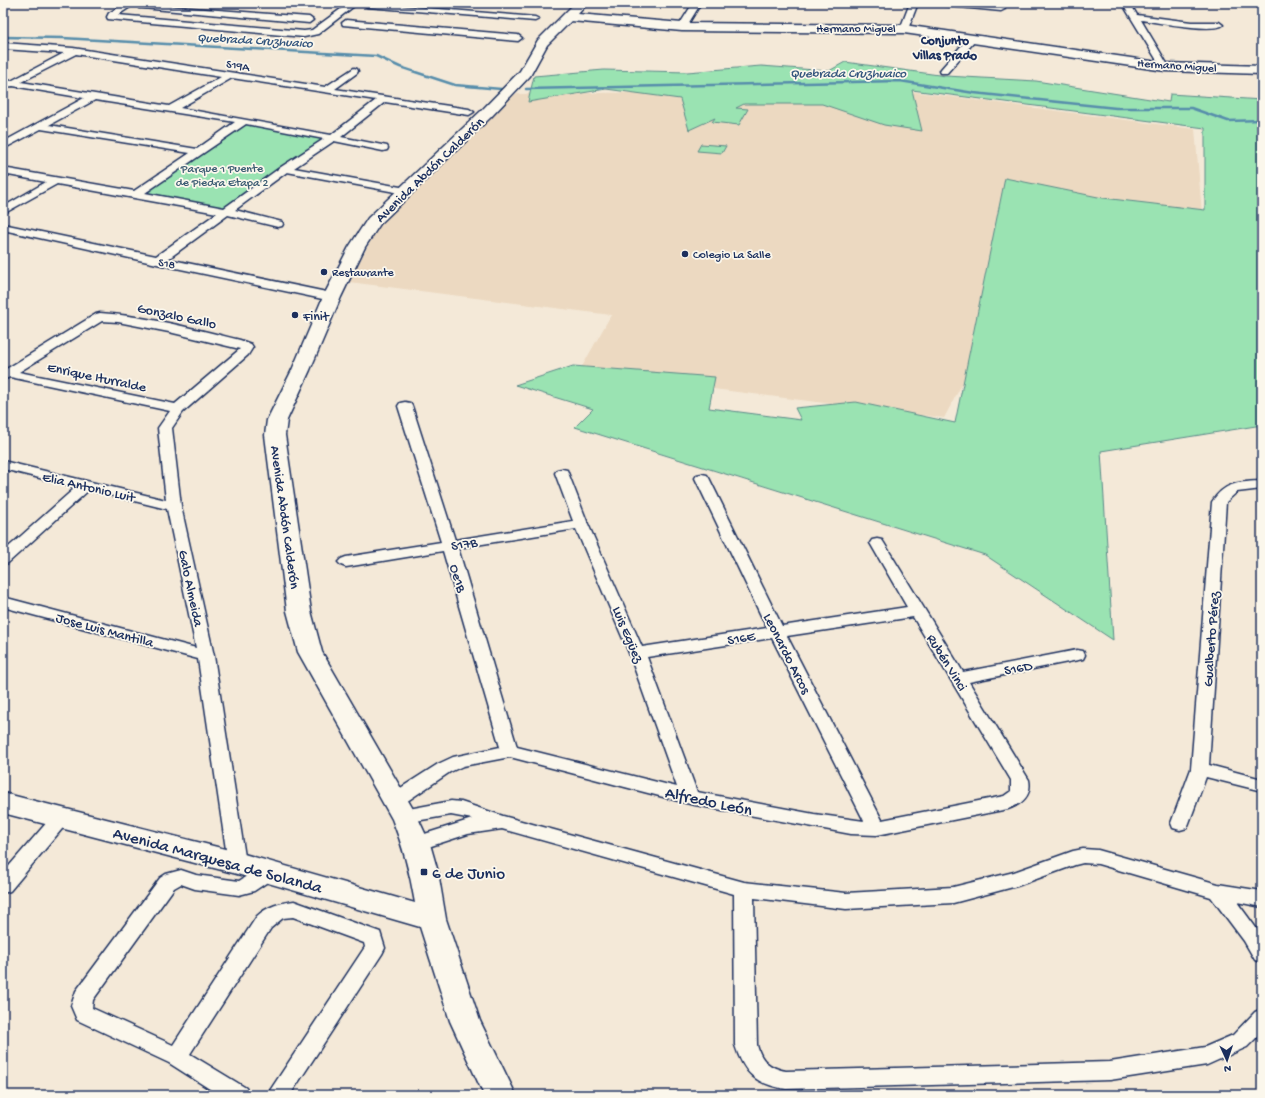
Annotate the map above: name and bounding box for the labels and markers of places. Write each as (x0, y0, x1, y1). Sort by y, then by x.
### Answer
marker: Colegio La Salle (680, 249, 690, 259)
place label: Colegio La Salle (693, 249, 771, 263)
marker: Restaurante (319, 267, 329, 277)
place label: Restaurante (332, 267, 395, 281)
place label: Finit (302, 309, 330, 326)
marker: Finit (290, 310, 300, 320)
place label: 6 de Junio (432, 865, 505, 885)
marker: 6 de Junio (419, 867, 429, 877)

